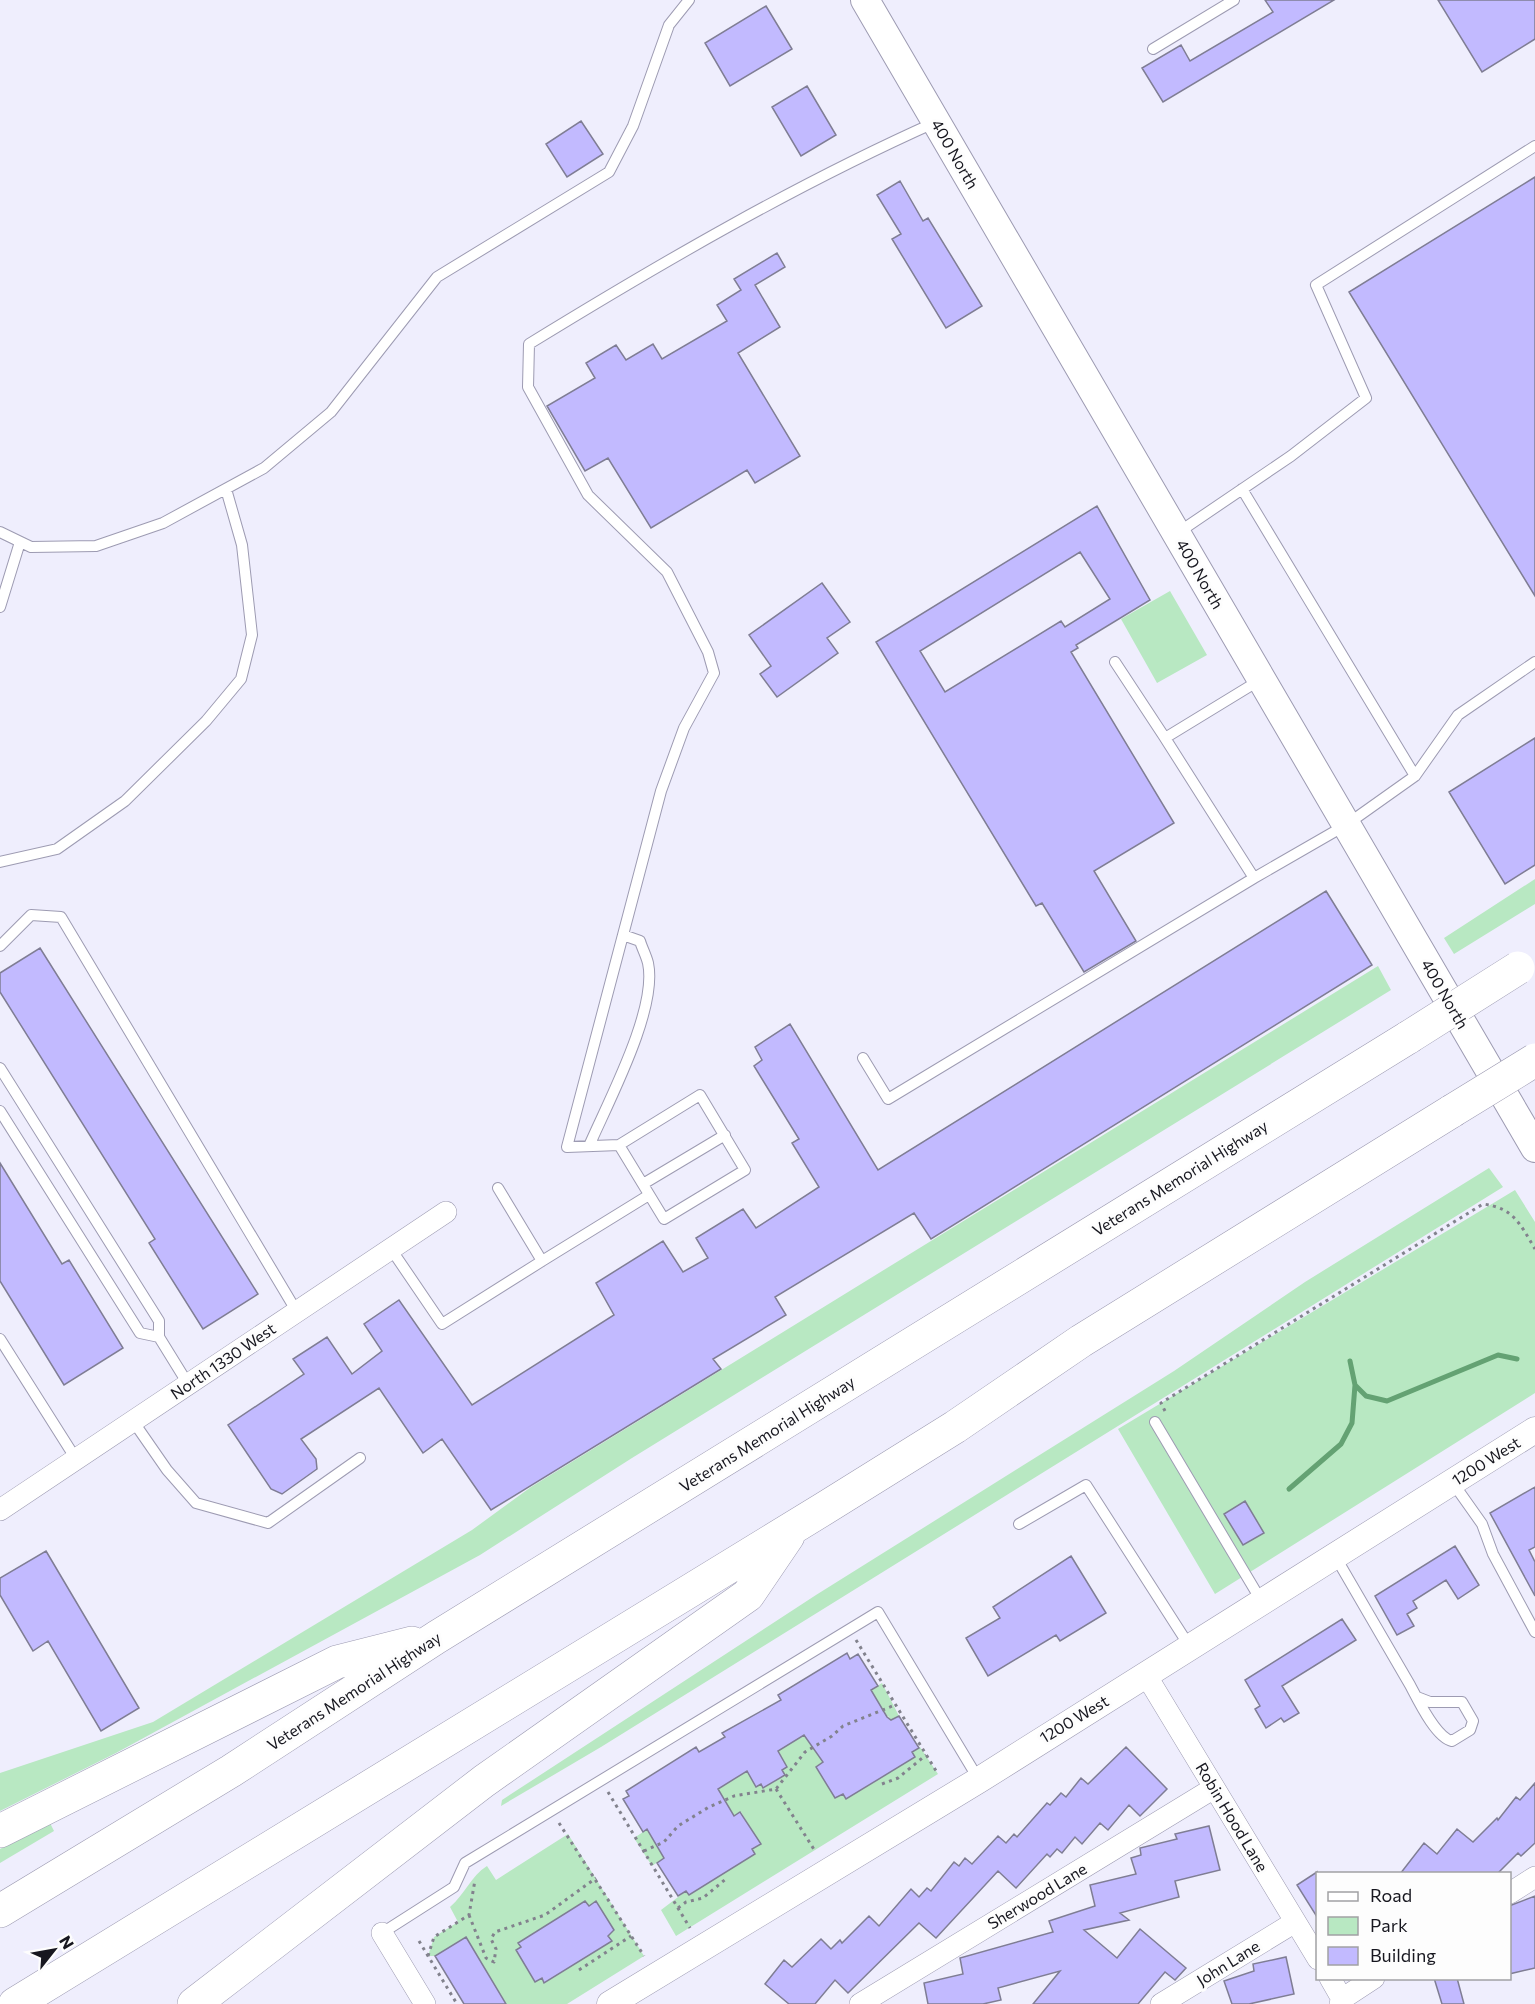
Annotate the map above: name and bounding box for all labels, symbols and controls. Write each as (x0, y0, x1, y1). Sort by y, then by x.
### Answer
street label: 400 North (928, 116, 983, 192)
street label: 400 North (1173, 536, 1228, 612)
street label: 400 North (1418, 956, 1473, 1032)
street label: Veterans Memorial Highway (1088, 1116, 1271, 1239)
street label: North 1330 West (166, 1318, 279, 1403)
street label: Veterans Memorial Highway (675, 1372, 858, 1495)
street label: 1200 West (1448, 1432, 1524, 1489)
street label: Veterans Memorial Highway (263, 1627, 444, 1754)
street label: 1200 West (1036, 1690, 1112, 1747)
street label: Robin Hood Lane (1192, 1759, 1273, 1875)
street label: Sherwood Lane (984, 1858, 1090, 1933)
legend (1316, 1872, 1511, 1980)
text: Road (1370, 1884, 1412, 1906)
text: Park (1370, 1914, 1408, 1936)
north arrow (24, 1920, 84, 1980)
text: N (56, 1932, 79, 1952)
street label: John Lane (1193, 1936, 1263, 1989)
text: Building (1370, 1944, 1436, 1966)

